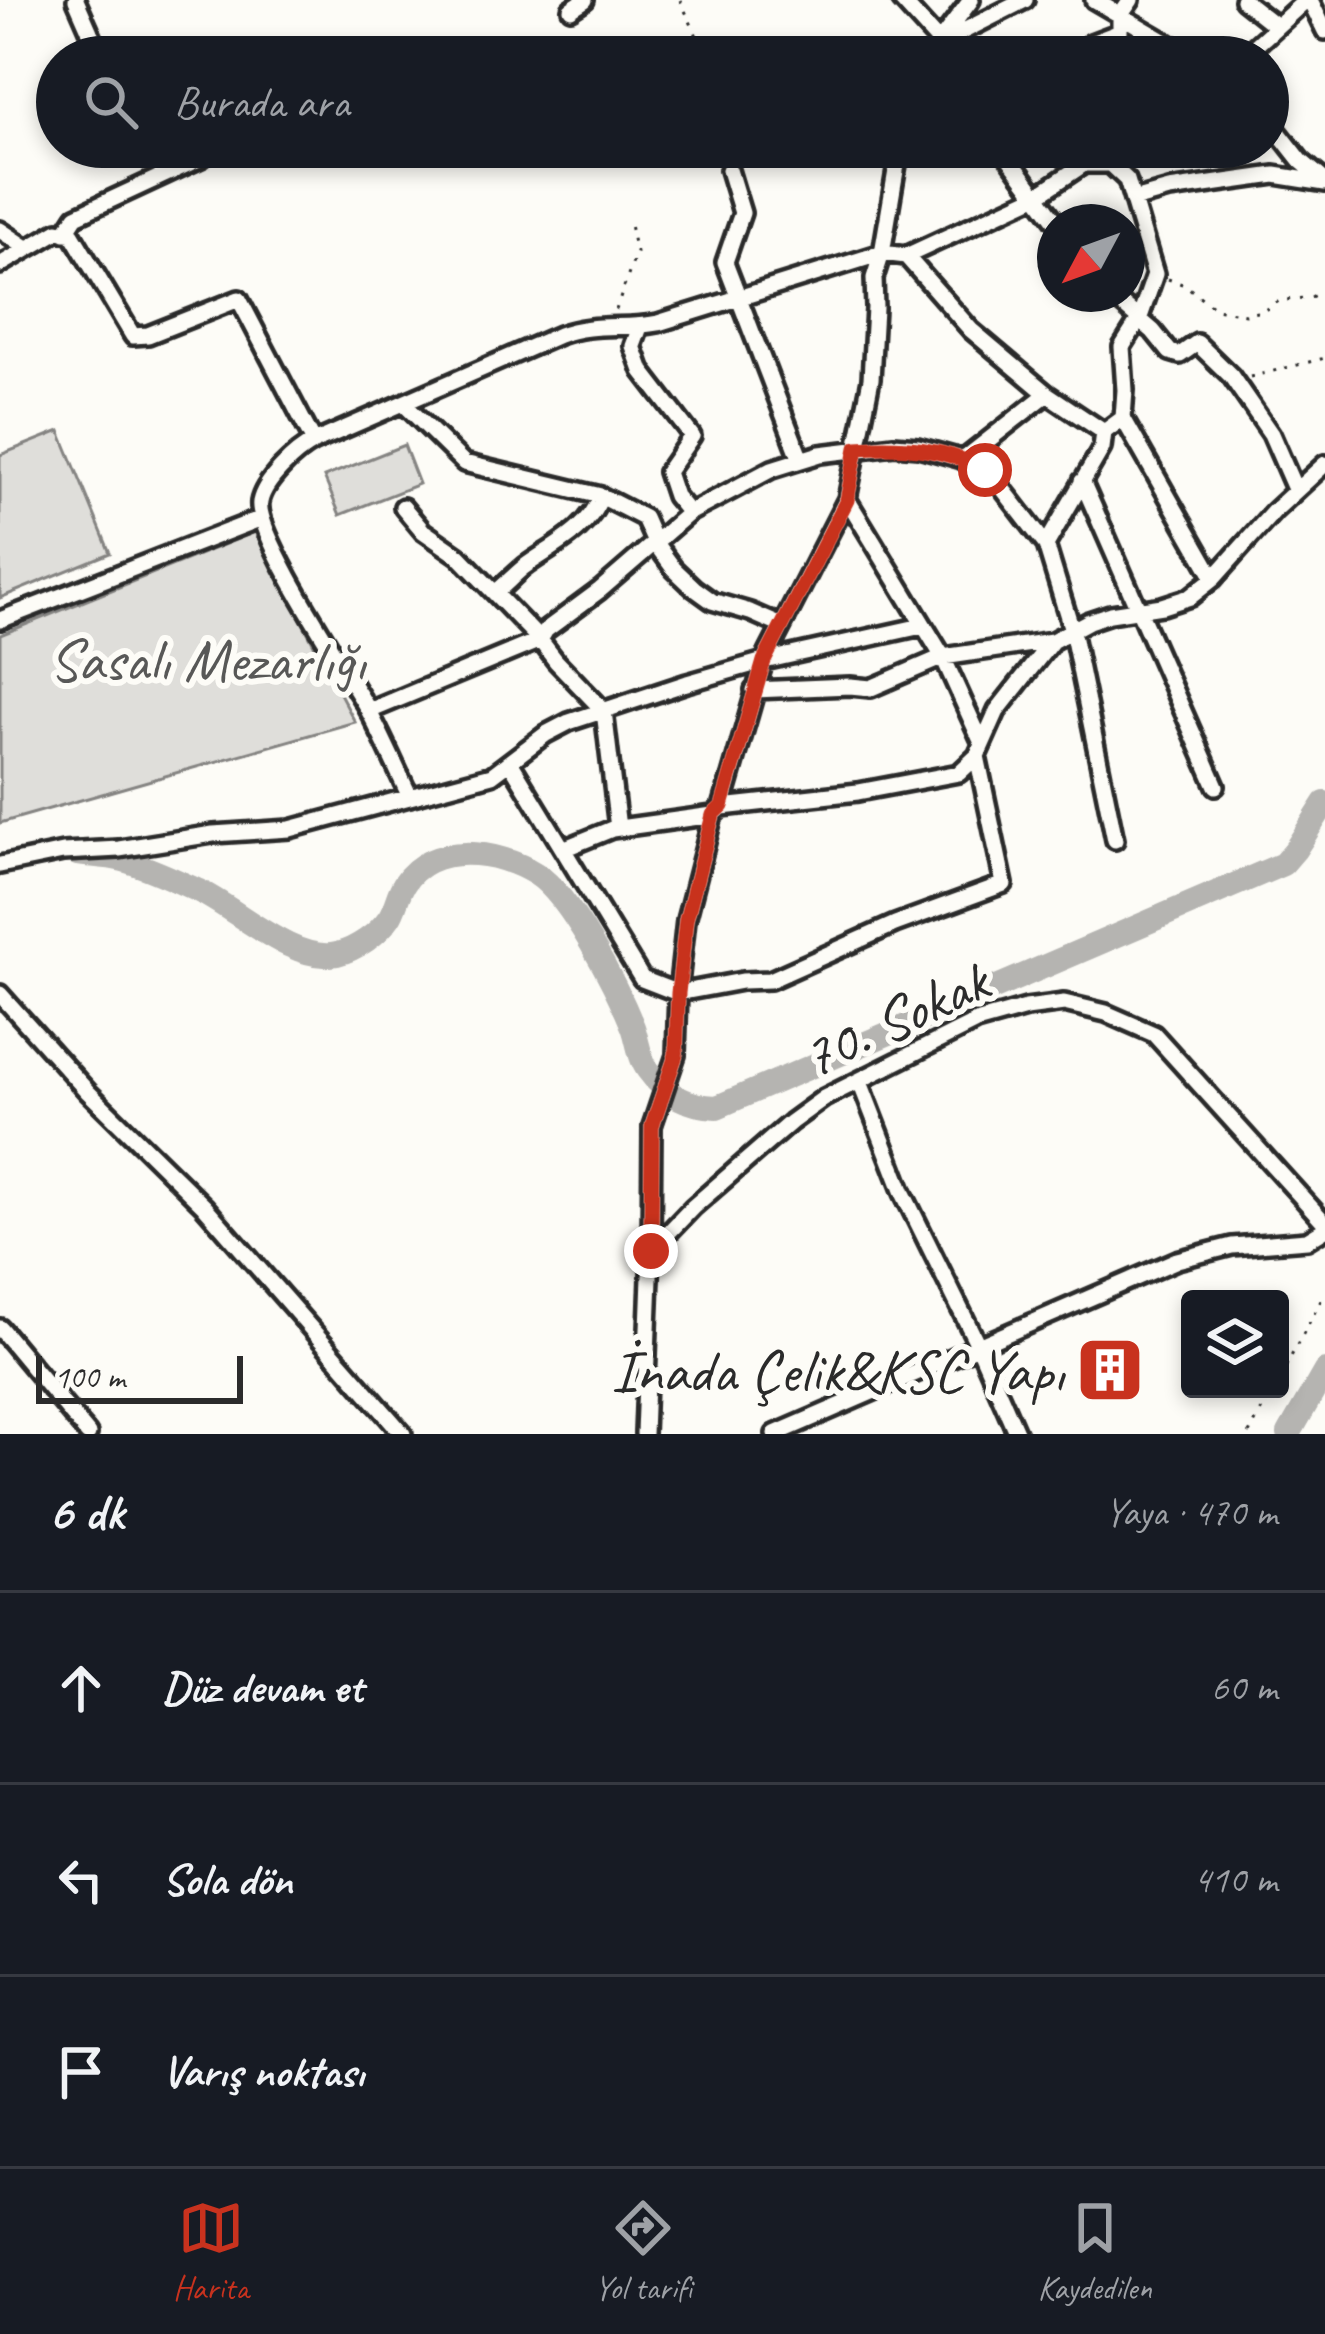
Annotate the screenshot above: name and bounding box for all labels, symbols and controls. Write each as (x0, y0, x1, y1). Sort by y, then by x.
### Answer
search box (36, 36, 1289, 168)
icon: search (78, 69, 144, 135)
text: Burada ara (174, 74, 349, 131)
north arrow (1037, 204, 1145, 312)
route start (958, 443, 1012, 497)
park label: Sasalı Mezarlığı (49, 622, 368, 698)
street label: 70. Sokak (789, 941, 1004, 1095)
route end (624, 1224, 678, 1278)
map controls (1181, 1290, 1289, 1398)
button: layers (1181, 1290, 1289, 1398)
place label: İnada Çelik&KSC Yapı (611, 1333, 1067, 1409)
building icon: İnada Çelik&KSC Yapı (1075, 1335, 1145, 1405)
scale bar (36, 1350, 243, 1403)
text: 100 m (54, 1356, 125, 1398)
text: 6 dk (48, 1480, 124, 1544)
text: Yaya · 470 m (1105, 1488, 1277, 1537)
icon: ahead (48, 1655, 114, 1721)
text: Düz devam et (162, 1659, 363, 1716)
text: 60 m (1211, 1663, 1277, 1712)
icon: left (48, 1847, 114, 1913)
text: Sola dön (162, 1851, 292, 1908)
text: 410 m (1193, 1855, 1277, 1904)
icon: arrive (48, 2039, 114, 2105)
text: Varış noktası (162, 2043, 364, 2100)
tab: Harita (173, 2195, 249, 2309)
tab: Yol tarifi (595, 2195, 692, 2309)
tab: Kaydedilen (1038, 2195, 1152, 2309)

